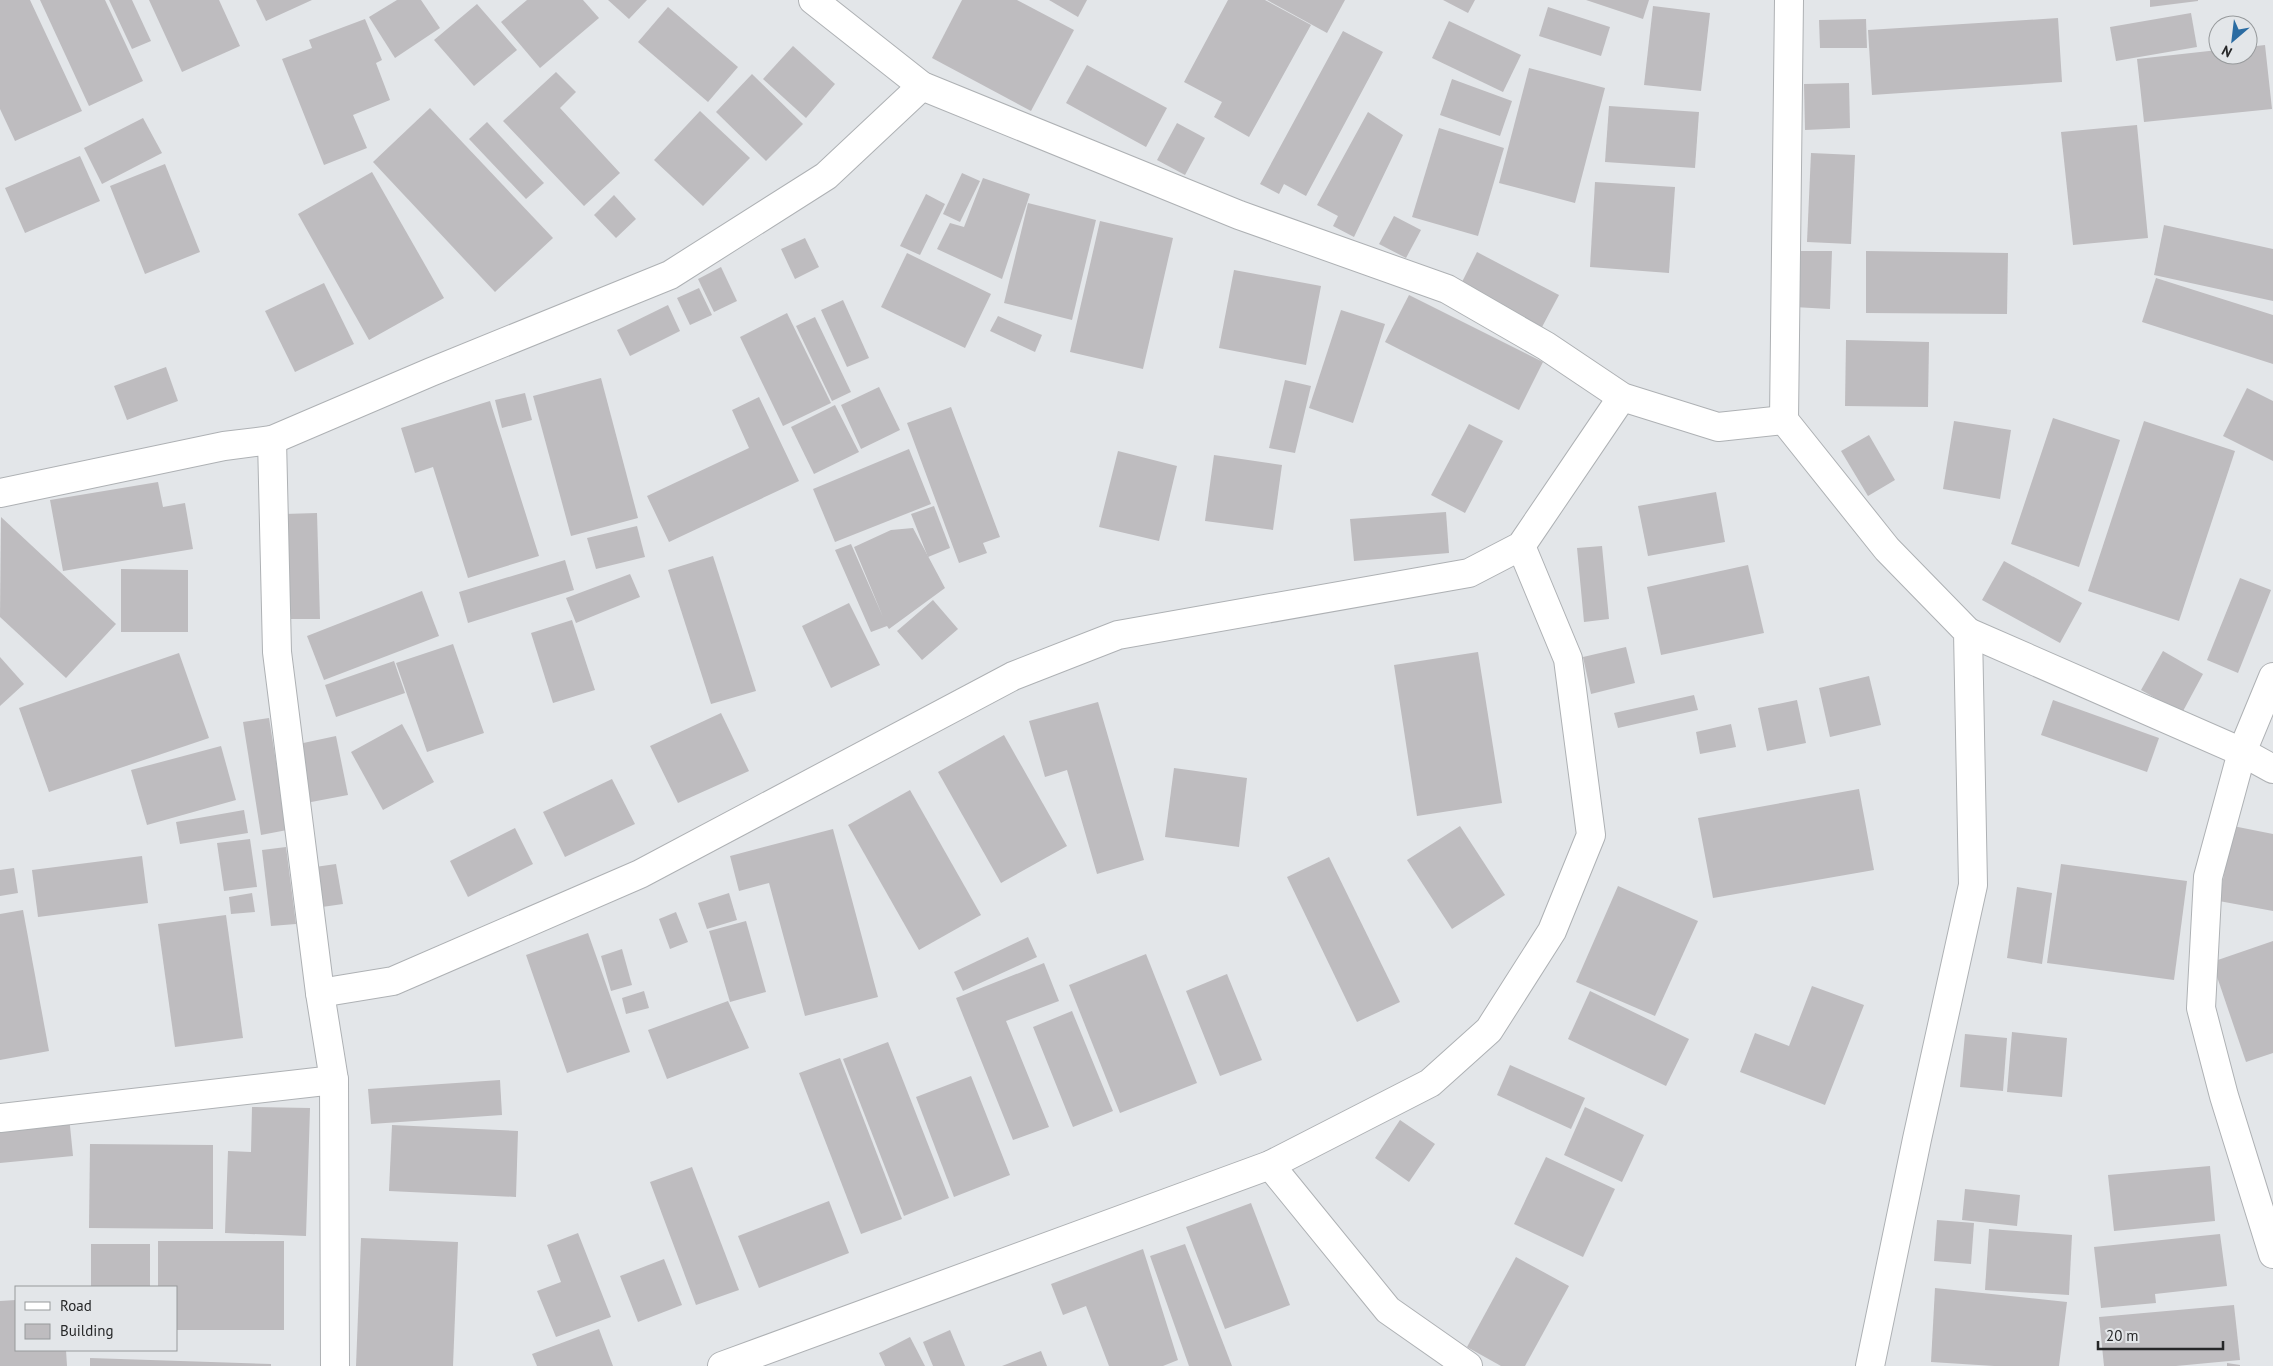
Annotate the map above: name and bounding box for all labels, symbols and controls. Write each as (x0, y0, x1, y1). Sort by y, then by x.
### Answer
north arrow (2208, 15, 2258, 65)
text: N (2219, 41, 2235, 62)
legend (15, 1286, 178, 1351)
text: Road (60, 1296, 92, 1315)
scale bar (2098, 1318, 2223, 1350)
text: Building (60, 1321, 114, 1340)
text: 20 m (2106, 1326, 2139, 1345)

